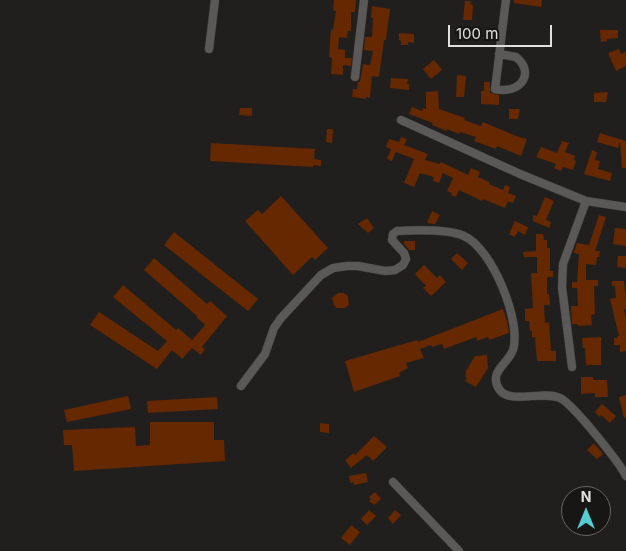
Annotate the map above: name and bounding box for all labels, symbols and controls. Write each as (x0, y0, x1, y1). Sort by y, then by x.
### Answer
scale bar (451, 15, 555, 47)
text: 100 m (456, 24, 498, 43)
north arrow (561, 486, 611, 536)
text: N (581, 488, 591, 505)

